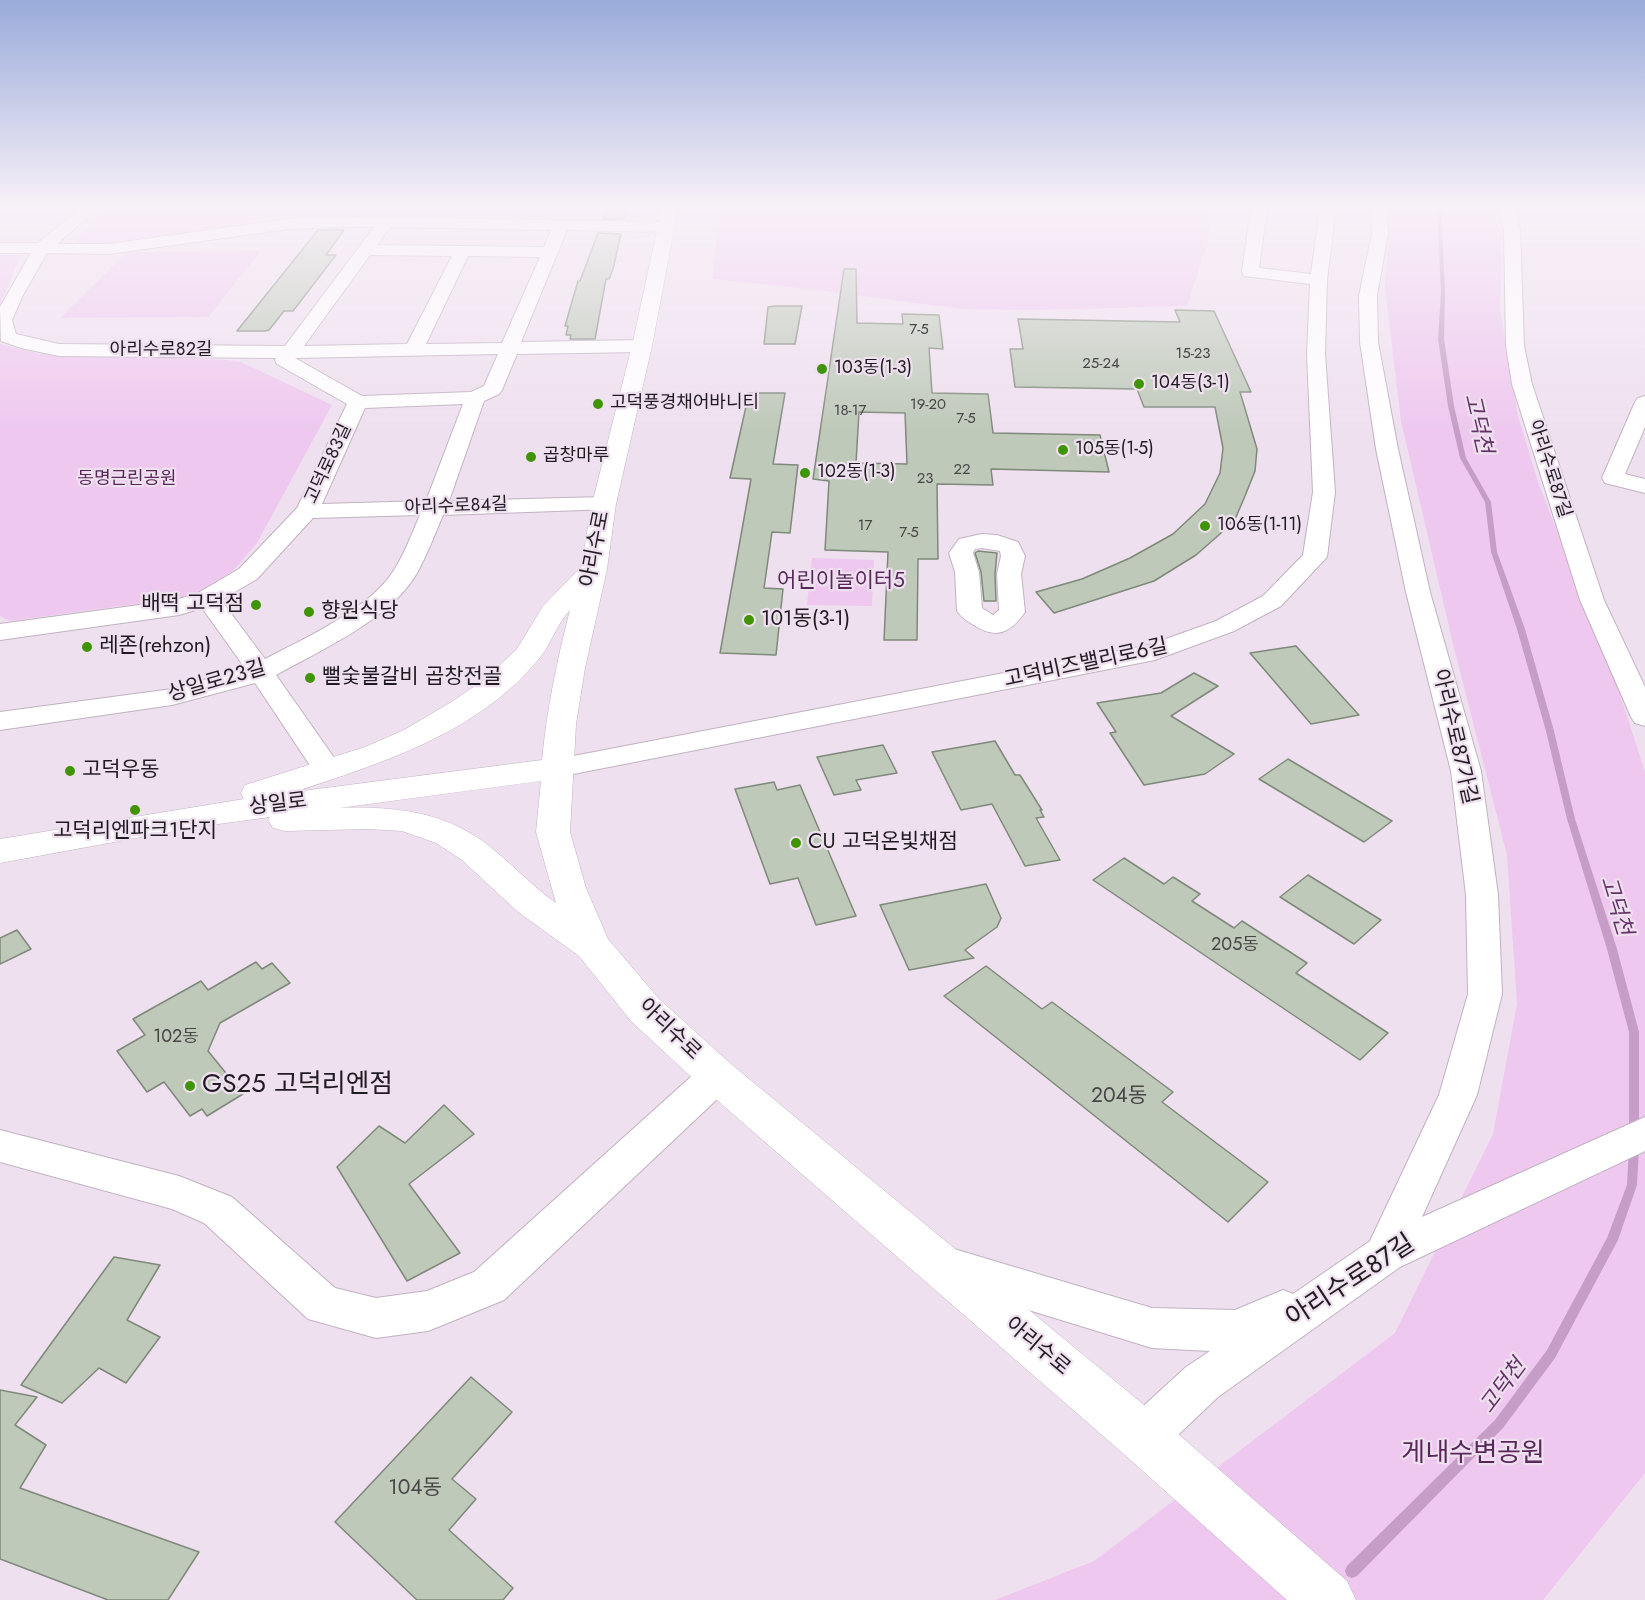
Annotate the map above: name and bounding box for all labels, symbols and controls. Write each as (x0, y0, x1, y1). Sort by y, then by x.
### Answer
house number: 7-5 (909, 321, 929, 339)
street label: 아리수로82길 (110, 340, 212, 362)
house number: 15-23 (1175, 345, 1211, 363)
house number: 25-24 (1082, 355, 1120, 373)
place label: 103동(1-3) (834, 358, 912, 380)
marker: 103동(1-3) (815, 362, 829, 376)
place label: 104동(3-1) (1151, 373, 1230, 395)
marker: 104동(3-1) (1132, 377, 1146, 391)
water label: 고덕천 (1457, 391, 1497, 457)
place label: 고덕풍경채어바니티 (610, 393, 759, 415)
house number: 19-20 (910, 396, 946, 414)
marker: 고덕풍경채어바니티 (591, 397, 605, 411)
house number: 18-17 (834, 402, 866, 420)
house number: 7-5 (956, 410, 976, 428)
street label: 아리수로87길 (1523, 417, 1575, 521)
street label: 고덕로83길 (301, 421, 357, 507)
place label: 105동(1-5) (1075, 439, 1154, 461)
marker: 105동(1-5) (1056, 443, 1070, 457)
place label: 곱창마루 (543, 446, 609, 468)
marker: 곱창마루 (524, 450, 538, 464)
house number: 22 (953, 461, 971, 479)
place label: 102동(1-3) (817, 462, 896, 484)
marker: 102동(1-3) (798, 466, 812, 480)
park label: 동명근린공원 (77, 469, 177, 491)
house number: 23 (917, 470, 933, 488)
street label: 아리수로84길 (404, 494, 508, 520)
street label: 아리수로 (576, 509, 616, 589)
place label: 106동(1-11) (1217, 515, 1302, 537)
house number: 17 (858, 517, 872, 535)
marker: 106동(1-11) (1198, 519, 1212, 533)
house number: 7-5 (899, 524, 919, 542)
park label: 어린이놀이터5 (777, 569, 905, 595)
place label: 배떡 고덕점 (141, 592, 244, 618)
marker: 배떡 고덕점 (249, 598, 263, 612)
place label: 향원식당 (321, 599, 398, 625)
marker: 향원식당 (302, 605, 316, 619)
place label: 101동(3-1) (761, 607, 850, 633)
marker: 101동(3-1) (742, 613, 756, 627)
place label: 레존(rehzon) (99, 634, 211, 660)
street label: 고덕비즈밸리로6길 (1002, 634, 1170, 694)
marker: 레존(rehzon) (80, 640, 94, 654)
street label: 상일로23길 (165, 656, 269, 708)
place label: 뻘숯불갈비 곱창전골 (322, 665, 502, 691)
street label: 아리수로87가길 (1426, 667, 1482, 807)
marker: 뻘숯불갈비 곱창전골 (303, 671, 317, 685)
place label: 고덕우동 (82, 758, 159, 784)
marker: 고덕우동 (63, 764, 77, 778)
street label: 상일로 (248, 789, 308, 821)
marker: 고덕리엔파크1단지 (128, 803, 142, 817)
place label: 고덕리엔파크1단지 (53, 819, 217, 845)
place label: CU 고덕온빛채점 (808, 830, 958, 856)
marker: CU 고덕온빛채점 (789, 836, 803, 850)
water label: 고덕천 (1594, 873, 1636, 939)
house number: 205동 (1211, 935, 1259, 957)
street label: 아리수로 (632, 994, 706, 1066)
house number: 102동 (153, 1027, 199, 1049)
place label: GS25 고덕리엔점 (202, 1070, 393, 1102)
marker: GS25 고덕리엔점 (183, 1079, 197, 1093)
house number: 204동 (1091, 1084, 1147, 1110)
street label: 아리수로87길 (1281, 1229, 1421, 1335)
street label: 아리수로 (999, 1313, 1075, 1381)
water label: 고덕천 (1475, 1355, 1533, 1419)
park label: 게내수변공원 (1401, 1439, 1545, 1471)
house number: 104동 (388, 1476, 442, 1502)

